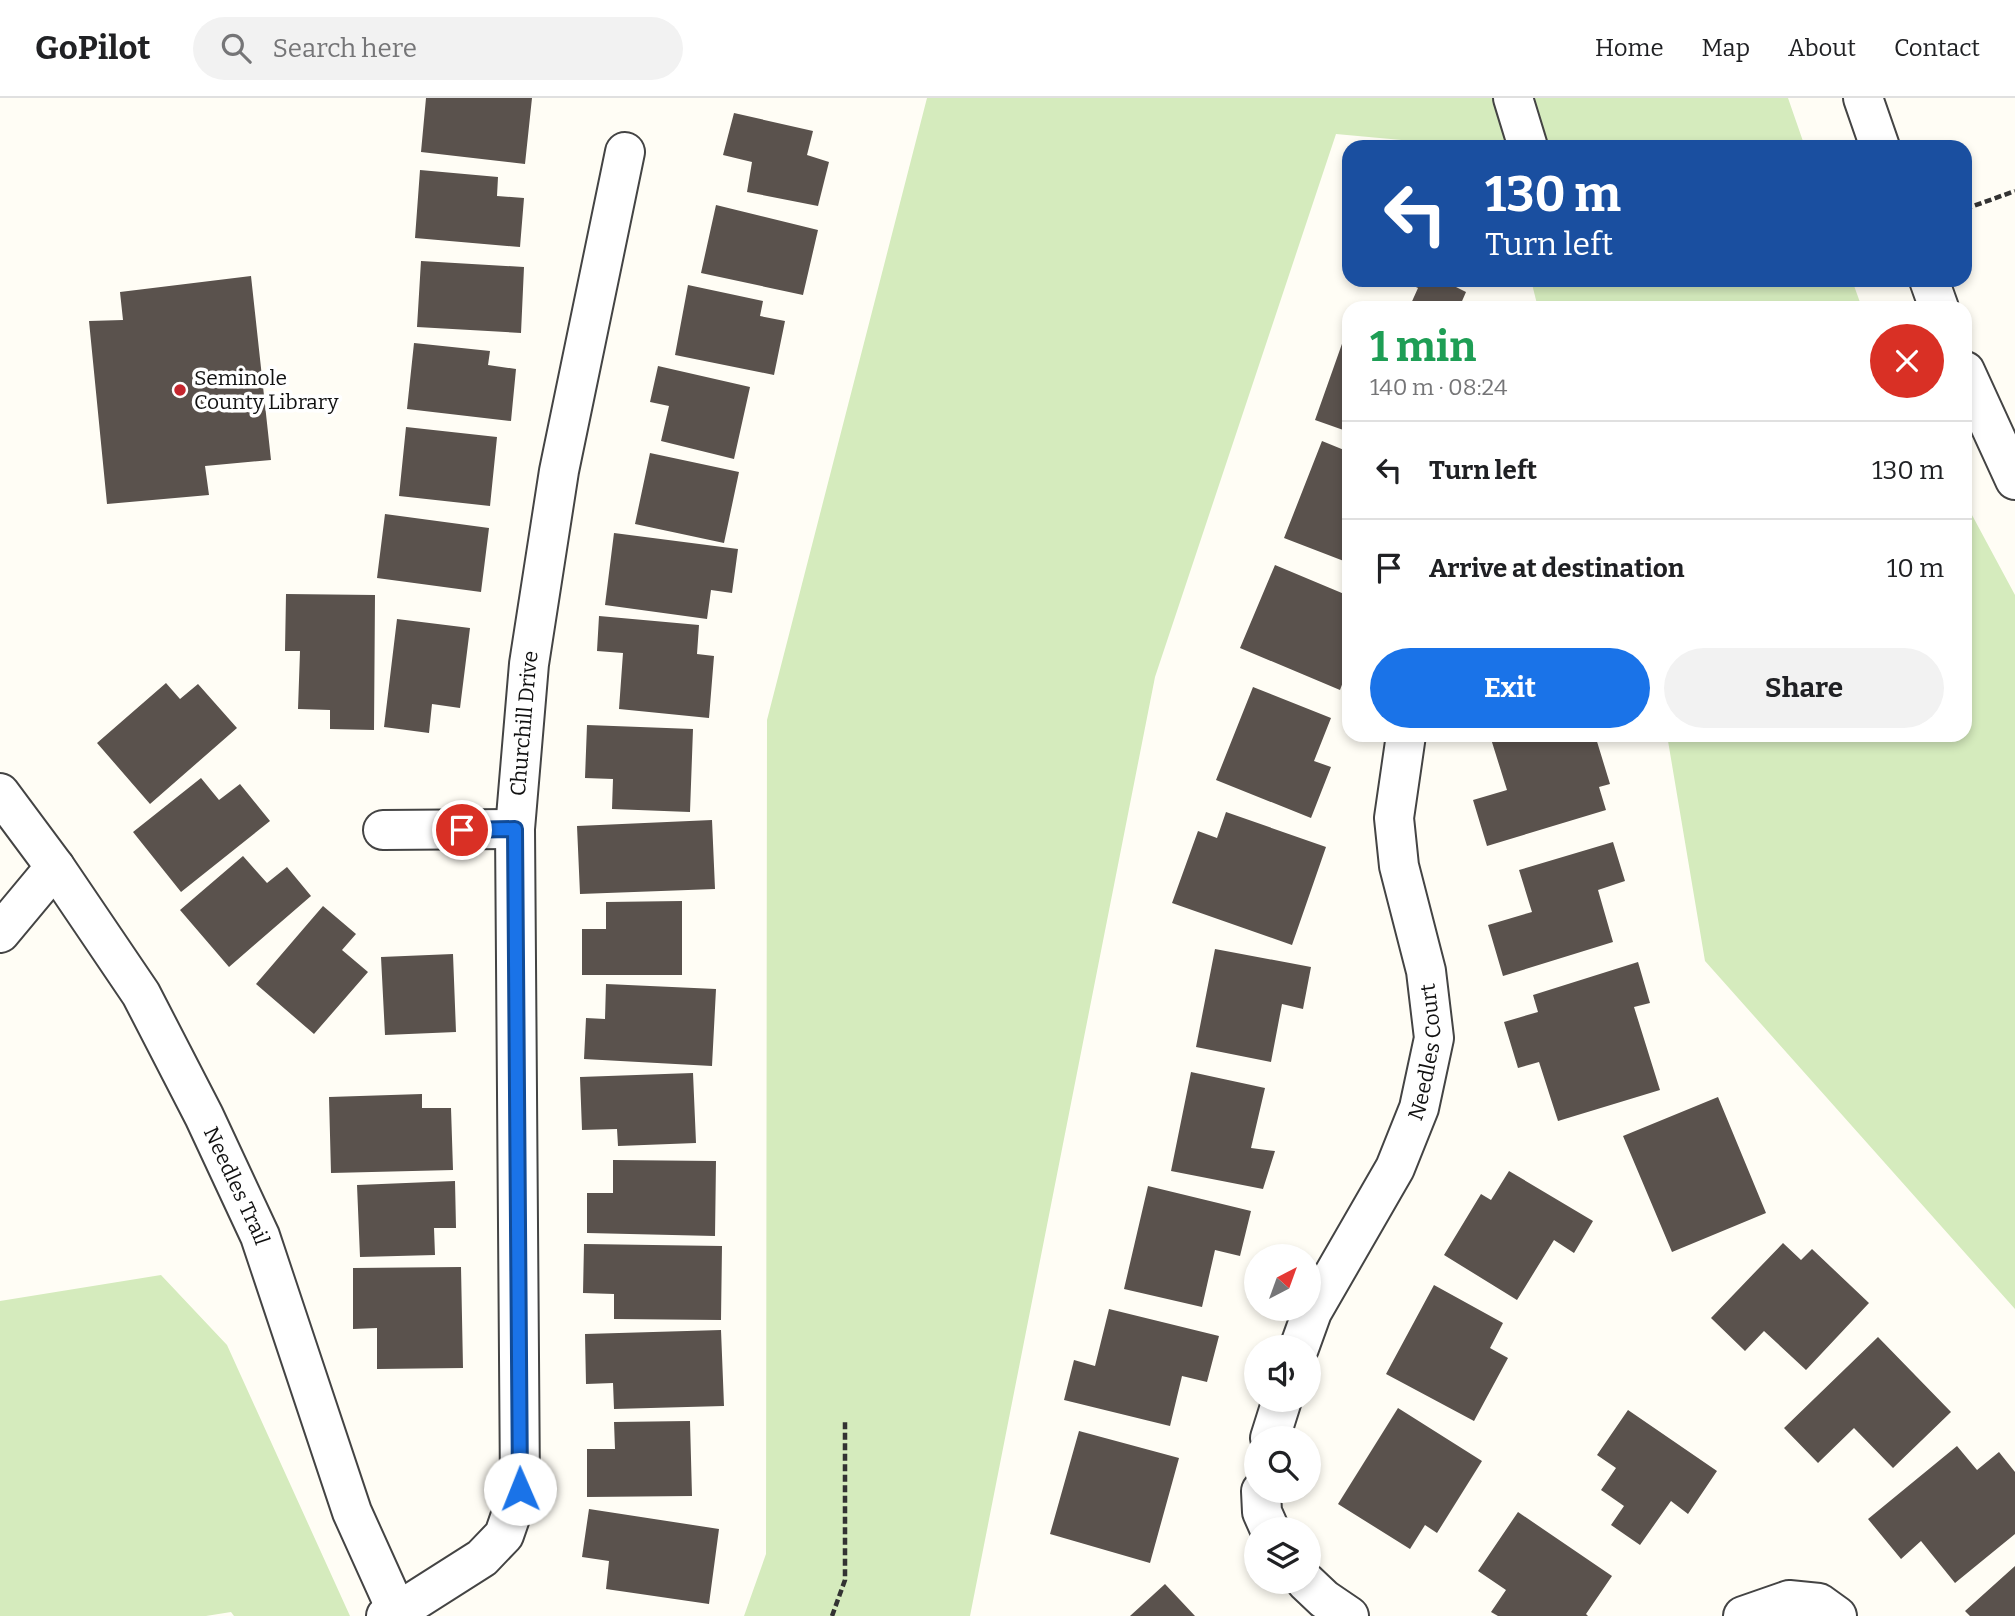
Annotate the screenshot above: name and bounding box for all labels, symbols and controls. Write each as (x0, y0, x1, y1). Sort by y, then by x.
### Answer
search box (193, 17, 683, 80)
text: GoPilot (35, 28, 151, 68)
icon: search (217, 29, 255, 67)
text: Search here (273, 33, 417, 64)
text: Home (1595, 34, 1664, 62)
text: Map (1702, 34, 1750, 62)
text: About (1788, 34, 1856, 62)
text: Contact (1894, 34, 1980, 62)
text: 130 m (1485, 165, 1621, 224)
icon: left (1370, 168, 1461, 259)
text: Turn left (1485, 225, 1613, 263)
text: 1 min (1370, 322, 1476, 372)
button: close (1870, 324, 1944, 398)
place label: Seminole County Library (194, 365, 339, 415)
text: 140 m · 08:24 (1370, 373, 1507, 401)
marker: Seminole County Library (172, 382, 188, 398)
icon: left (1370, 451, 1408, 489)
text: Turn left (1429, 455, 1537, 486)
text: 130 m (1872, 455, 1944, 486)
icon: arrive (1370, 549, 1408, 587)
text: Arrive at destination (1429, 553, 1684, 584)
text: 10 m (1887, 553, 1944, 584)
button: Exit (1370, 648, 1650, 728)
button: Share (1664, 648, 1944, 728)
street label: Churchill Drive (505, 649, 544, 797)
pin (432, 800, 492, 860)
icon: arrive (443, 811, 481, 849)
street label: Needles Court (1402, 982, 1447, 1124)
street label: Needles Trail (198, 1122, 275, 1248)
north arrow (1244, 1244, 1321, 1321)
map controls (1244, 1244, 1321, 1594)
button: sound (1244, 1335, 1321, 1412)
button: search (1244, 1426, 1321, 1503)
position arrow (483, 1452, 557, 1526)
button: layers (1244, 1517, 1321, 1594)

